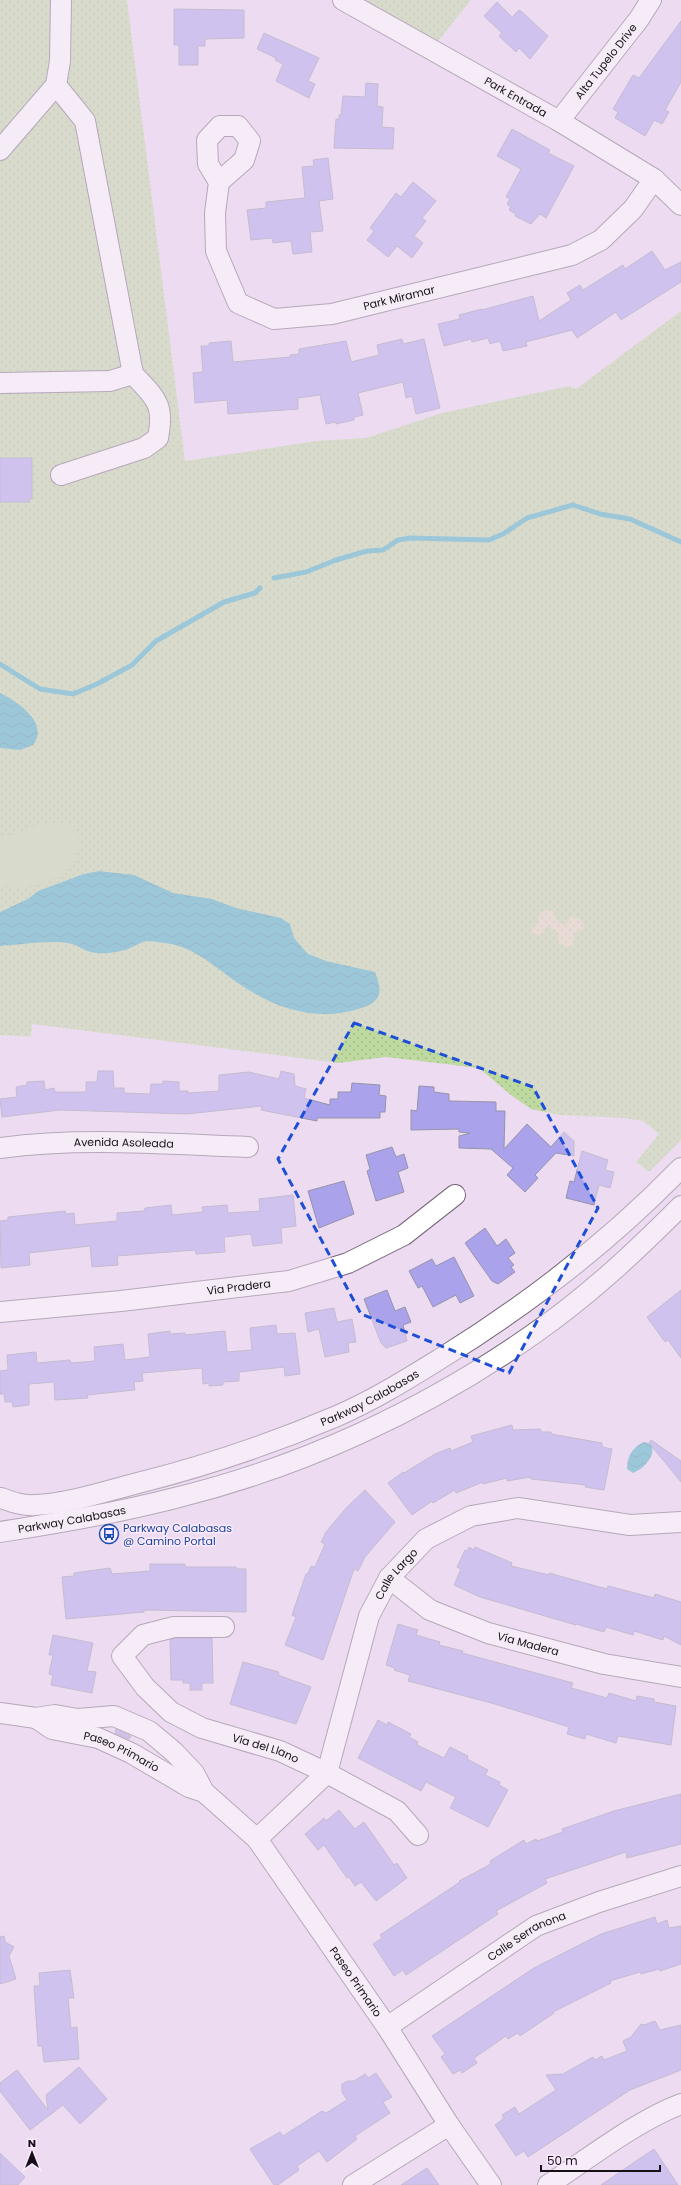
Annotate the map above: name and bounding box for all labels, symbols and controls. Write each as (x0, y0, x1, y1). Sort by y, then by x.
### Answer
street label: Alta Tupelo Drive (571, 20, 641, 102)
street label: Park Entrada (481, 73, 550, 121)
street label: Park Miramar (362, 281, 436, 314)
street label: Avenida Asoleada (74, 1134, 174, 1152)
street label: Via Pradera (206, 1275, 272, 1299)
street label: Parkway Calabasas (318, 1365, 422, 1430)
street label: Parkway Calabasas (17, 1502, 127, 1537)
place label: Parkway Calabasas @ Camino Portal (123, 1520, 232, 1549)
bus stop icon: Parkway Calabasas @ Camino Portal (98, 1523, 120, 1545)
street label: Calle Largo (371, 1545, 421, 1603)
street label: Vía Madera (496, 1628, 561, 1660)
street label: Paseo Primario (82, 1727, 162, 1776)
street label: Vía del Llano (230, 1729, 302, 1767)
street label: Calle Serranona (484, 1907, 568, 1965)
street label: Paseo Primario (326, 1943, 386, 2020)
north arrow (12, 2133, 52, 2173)
text: N (28, 2135, 36, 2151)
scale bar (541, 2147, 660, 2173)
text: 50 m (547, 2152, 578, 2169)

